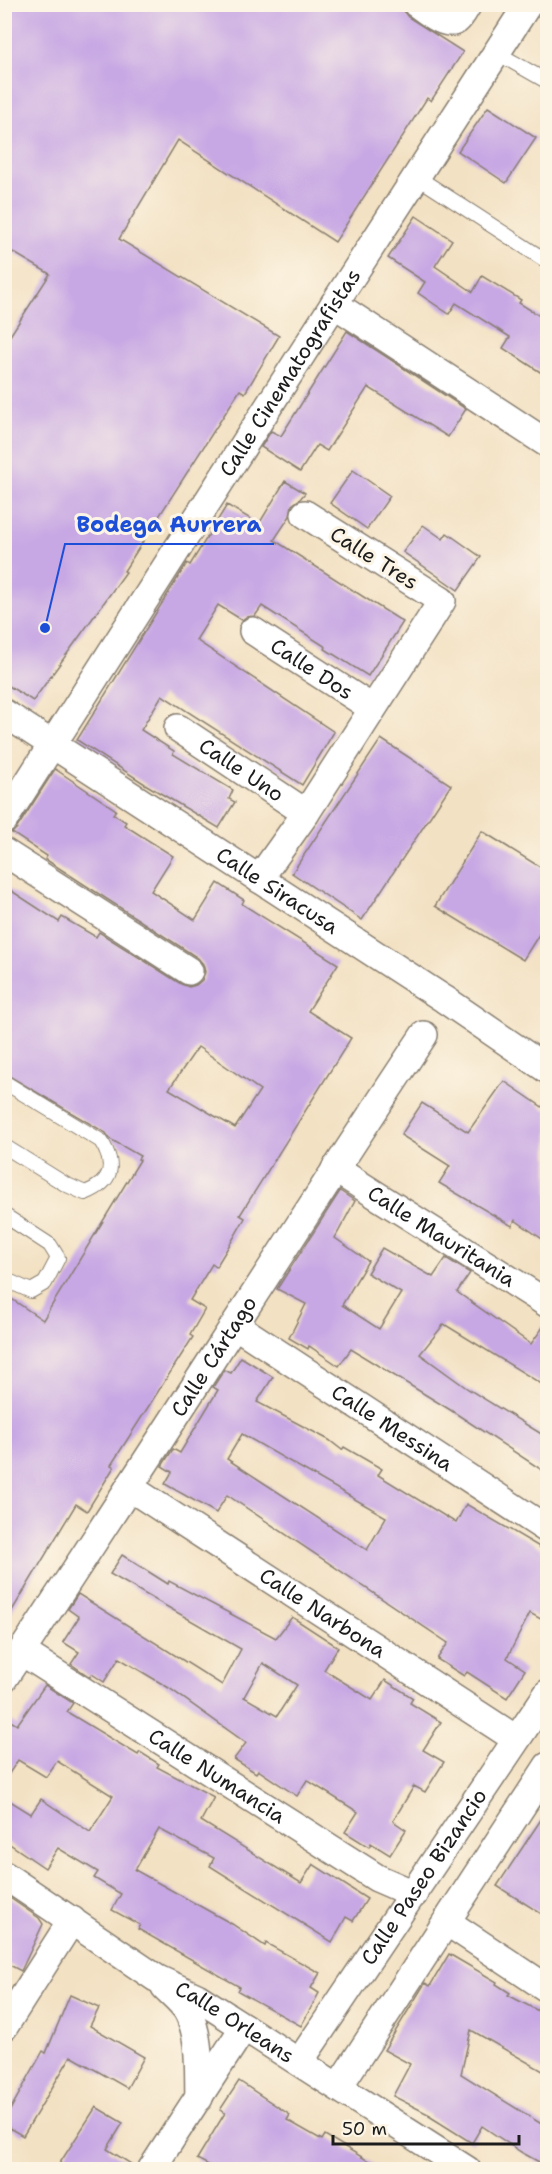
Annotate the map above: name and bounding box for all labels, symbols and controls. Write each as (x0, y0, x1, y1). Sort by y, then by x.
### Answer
street label: Calle Cinematografistas (213, 263, 367, 482)
callout: Bodega Aurrera (65, 504, 274, 544)
text: Bodega Aurrera (77, 510, 261, 539)
street label: Calle Tres (325, 520, 423, 596)
street label: Calle Dos (265, 632, 359, 706)
street label: Calle Uno (193, 732, 289, 808)
street label: Calle Siracusa (211, 841, 344, 941)
street label: Calle Mauritania (362, 1179, 521, 1294)
street label: Calle Cártago (165, 1291, 263, 1422)
street label: Calle Messina (326, 1378, 459, 1478)
street label: Calle Narbona (254, 1562, 391, 1665)
street label: Calle Numancia (143, 1722, 291, 1830)
street label: Calle Paseo Bizancio (355, 1783, 494, 1971)
street label: Calle Orleans (171, 1975, 300, 2070)
scale bar (333, 2108, 519, 2146)
text: 50 m (342, 2117, 387, 2141)

